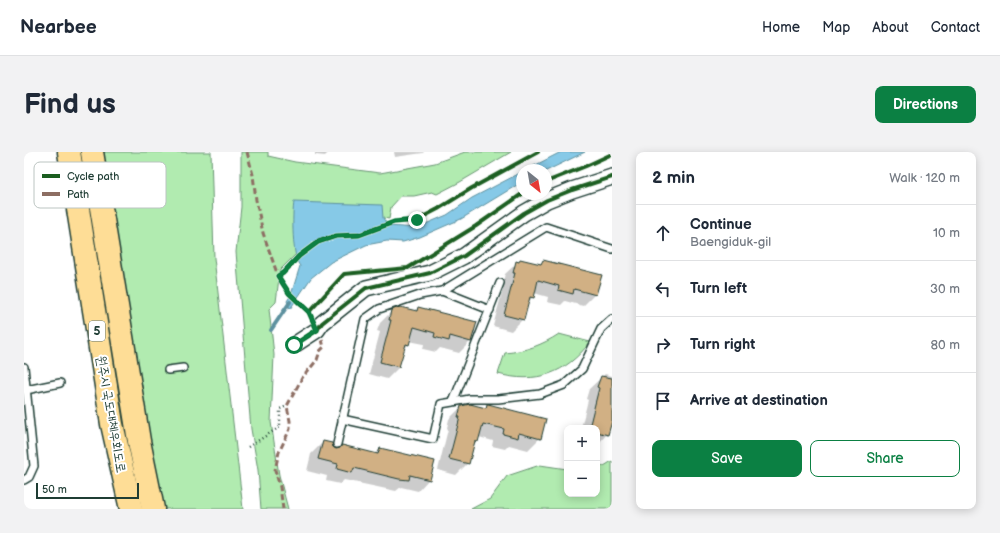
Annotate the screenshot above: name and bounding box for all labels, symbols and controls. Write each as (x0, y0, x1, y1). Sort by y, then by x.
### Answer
text: Nearbee (20, 16, 97, 39)
text: Home (762, 19, 800, 36)
text: Map (822, 19, 850, 36)
text: About (872, 19, 909, 36)
text: Contact (931, 19, 980, 36)
button: Directions (875, 86, 976, 123)
text: Find us (24, 88, 116, 121)
legend (34, 162, 166, 208)
north arrow (516, 164, 552, 200)
text: 2 min (652, 168, 695, 188)
text: Cycle path (67, 170, 119, 183)
text: Walk · 120 m (889, 170, 960, 186)
text: Path (67, 188, 89, 201)
route end (408, 211, 426, 229)
text: Continue (690, 215, 752, 234)
icon: ahead (652, 222, 674, 244)
text: 10 m (933, 225, 960, 241)
text: Baengiduk-gil (690, 234, 771, 250)
icon: left (652, 278, 674, 300)
text: Turn left (690, 279, 747, 298)
text: 30 m (930, 281, 960, 297)
road number: 5 (89, 321, 105, 341)
icon: right (652, 334, 674, 356)
text: Turn right (690, 335, 755, 354)
route start (285, 336, 303, 354)
text: 80 m (931, 337, 960, 353)
street label: 원주시 국도대체우회도로 (93, 354, 129, 474)
icon: arrive (652, 390, 674, 412)
text: Arrive at destination (690, 391, 828, 410)
map controls (564, 425, 600, 497)
button: + (564, 425, 600, 461)
button: Save (652, 440, 802, 477)
button: Share (810, 440, 960, 477)
button: − (564, 461, 600, 497)
scale bar (36, 481, 139, 500)
text: 50 m (42, 483, 67, 496)

